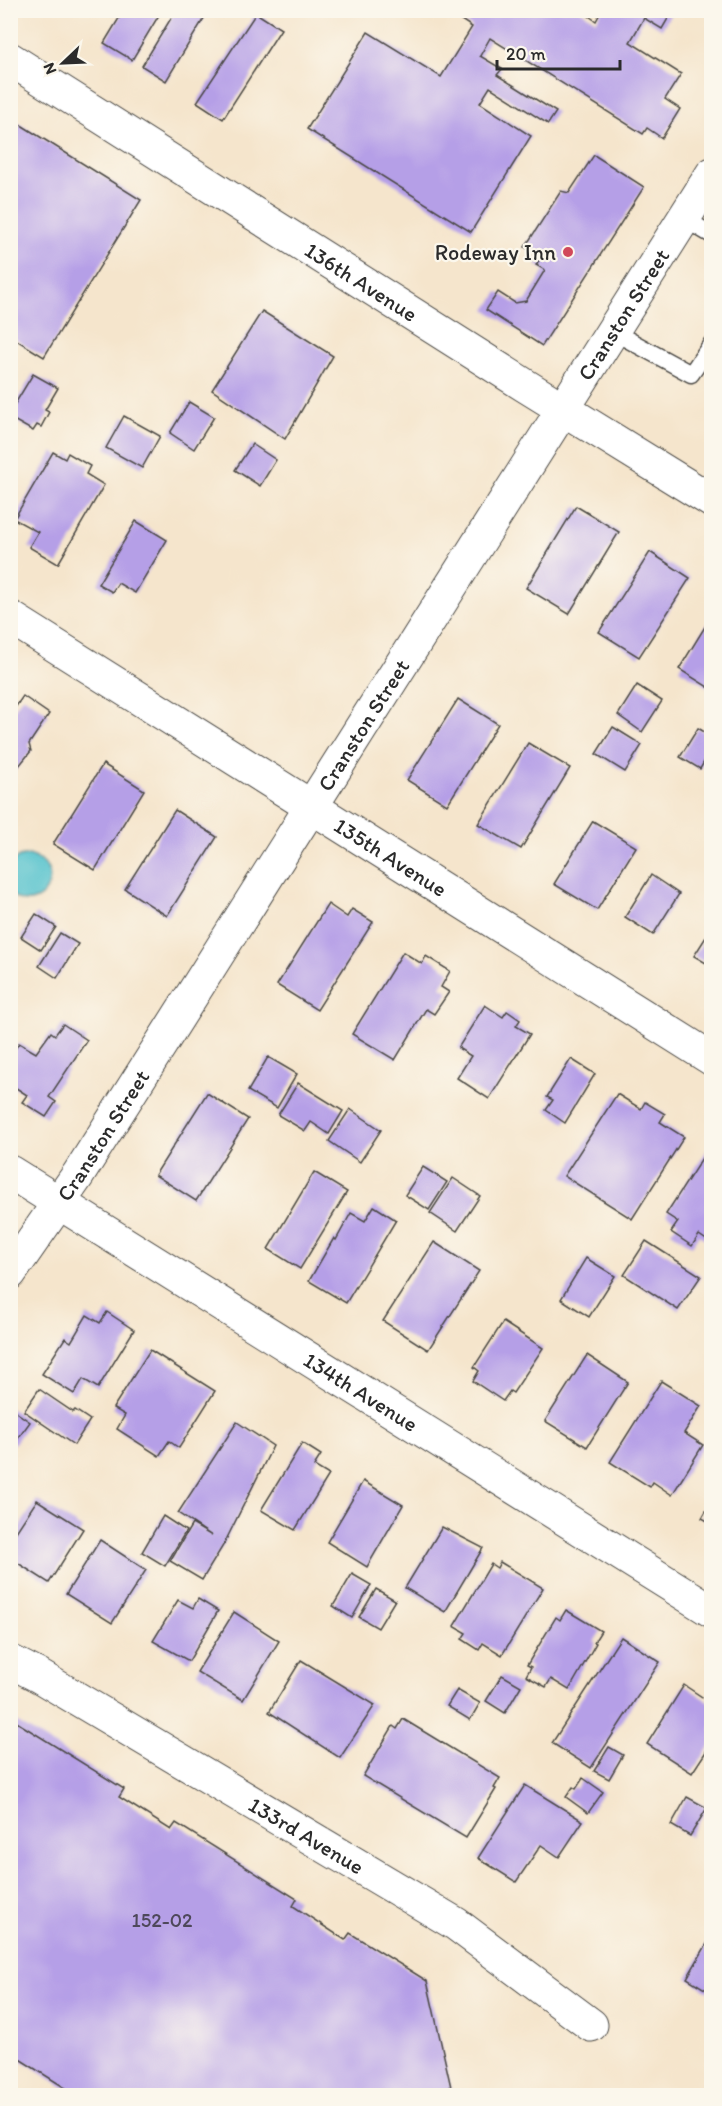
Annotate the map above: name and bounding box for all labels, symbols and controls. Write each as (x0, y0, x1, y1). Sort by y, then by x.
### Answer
north arrow (33, 33, 93, 93)
scale bar (497, 33, 620, 71)
text: 20 m (506, 43, 546, 65)
text: N (39, 60, 61, 77)
street label: 136th Avenue (300, 236, 423, 327)
place label: Rodeway Inn (435, 239, 556, 266)
street label: Cranston Street (571, 244, 675, 385)
marker: Rodeway Inn (561, 245, 575, 259)
street label: Cranston Street (311, 654, 415, 796)
street label: 135th Avenue (329, 811, 452, 902)
street label: Cranston Street (51, 1065, 155, 1206)
street label: 134th Avenue (299, 1346, 423, 1437)
street label: 133rd Avenue (244, 1790, 369, 1880)
house number: 152-02 (131, 1908, 193, 1932)

